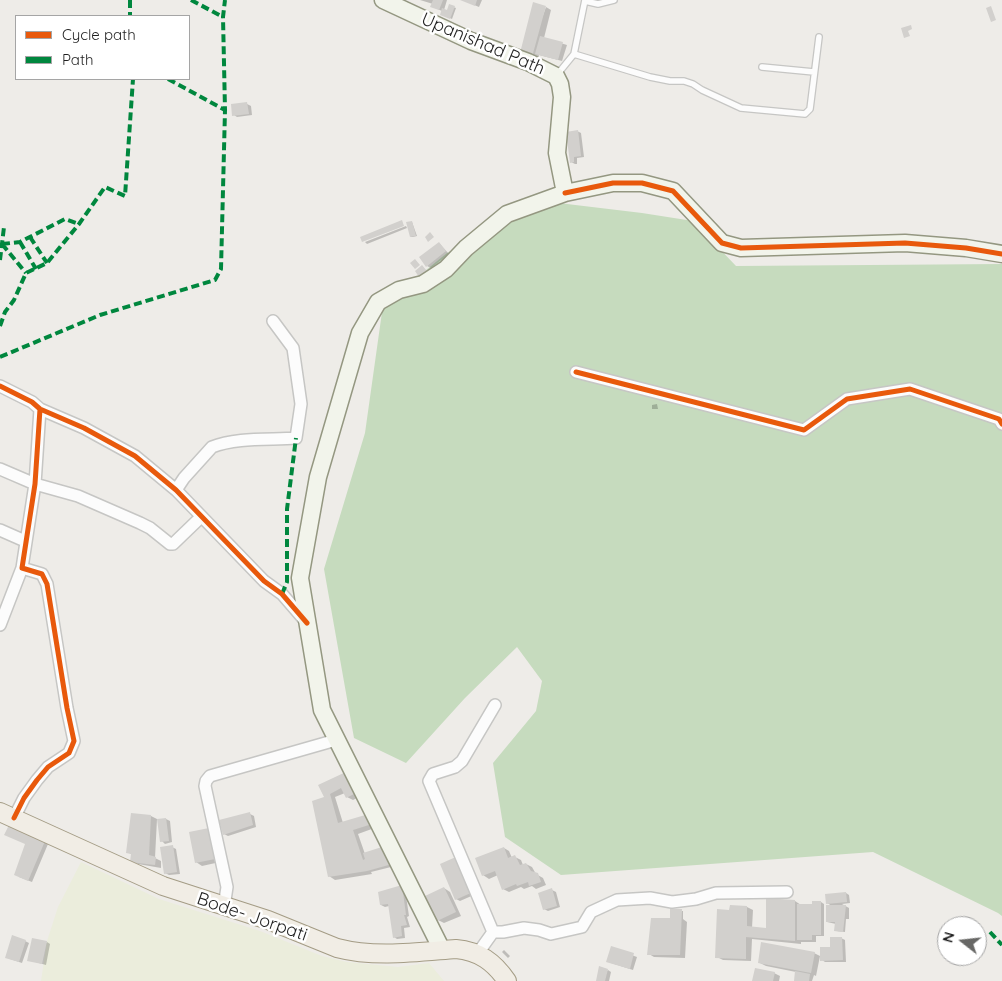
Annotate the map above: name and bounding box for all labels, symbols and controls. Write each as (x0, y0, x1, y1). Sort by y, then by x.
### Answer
street label: Upanishad Path (418, 8, 548, 80)
legend (15, 15, 190, 80)
text: Cycle path (62, 25, 136, 44)
text: Path (62, 50, 94, 69)
street label: Bode- Jorpati (194, 888, 310, 946)
north arrow (937, 916, 987, 966)
text: N (938, 930, 959, 945)

